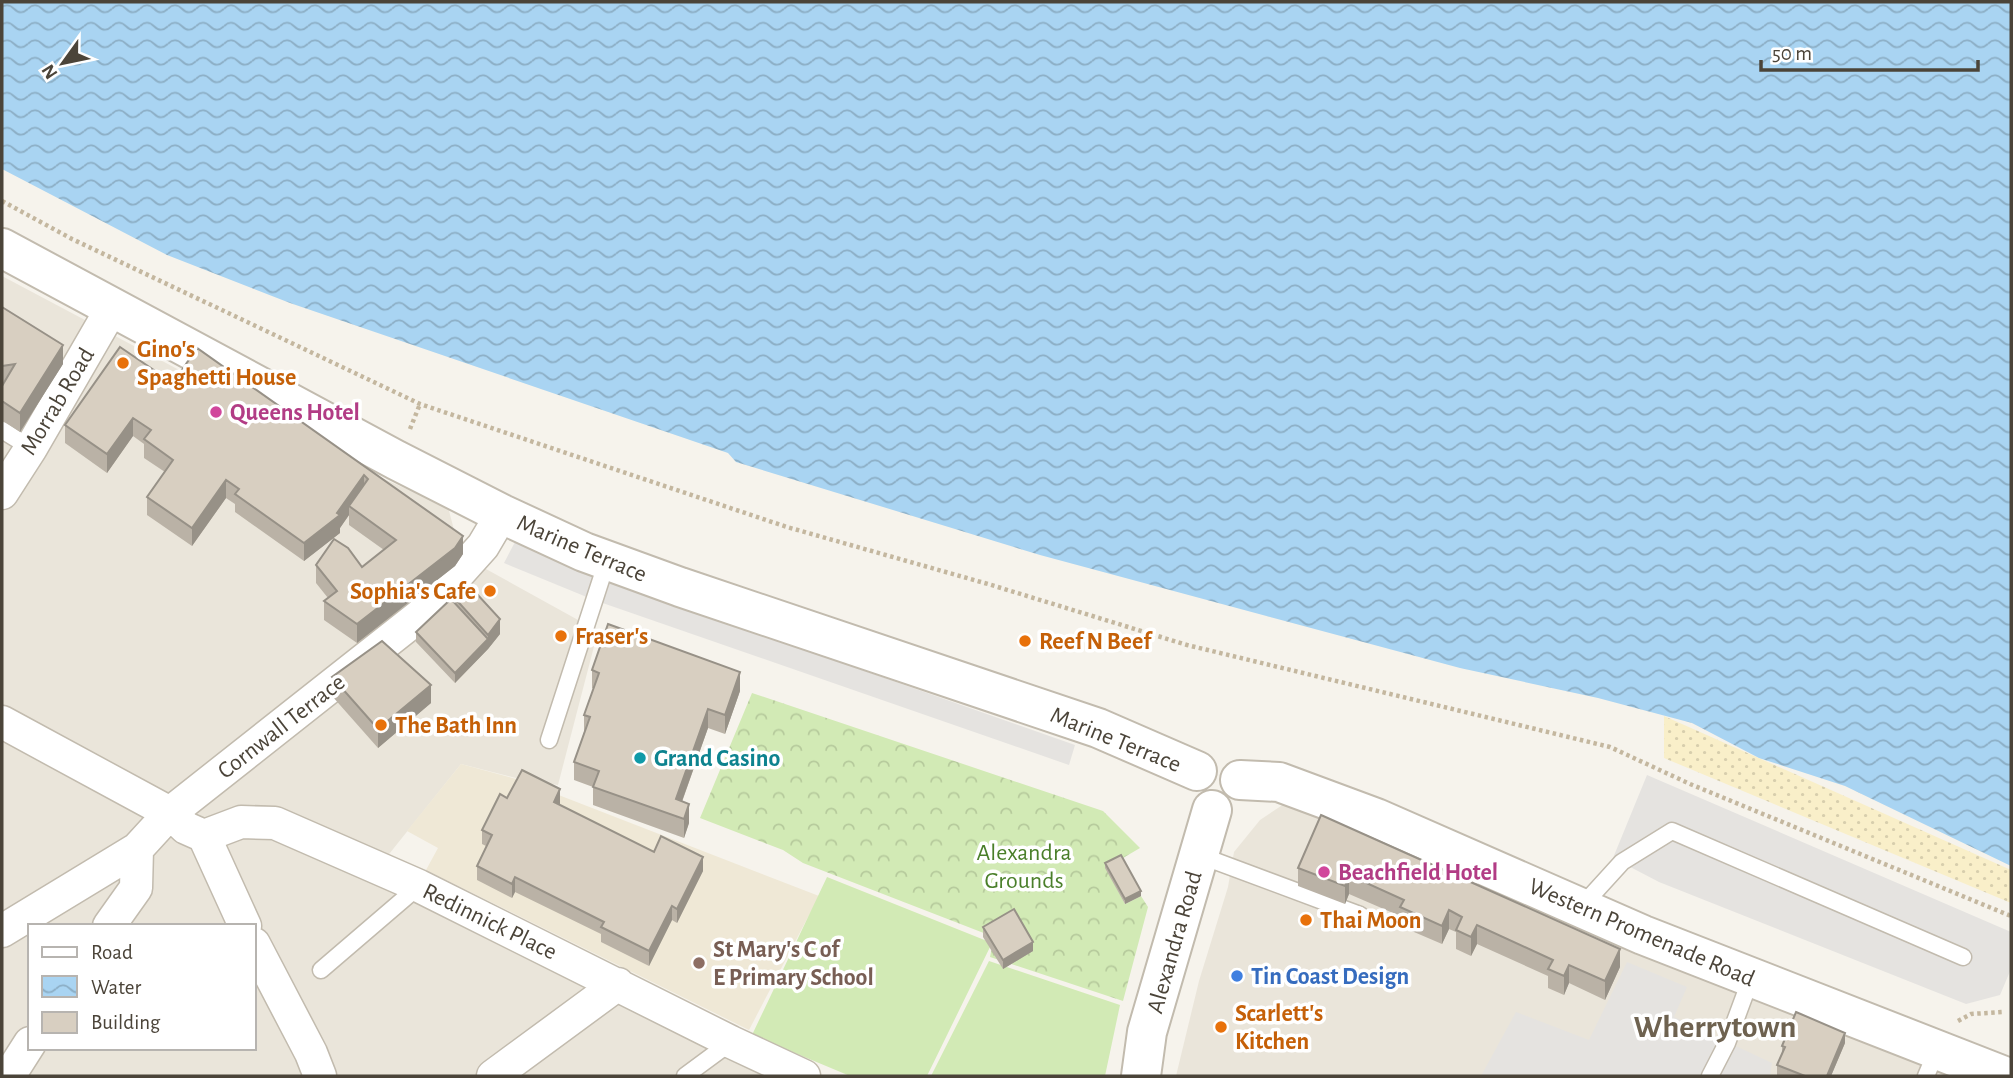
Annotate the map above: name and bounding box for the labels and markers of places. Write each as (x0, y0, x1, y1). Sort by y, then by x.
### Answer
place label: Gino's Spaghetti House (137, 338, 296, 390)
marker: Gino's Spaghetti House (115, 355, 131, 371)
place label: Queens Hotel (230, 401, 360, 425)
marker: Queens Hotel (208, 404, 224, 420)
place label: Sophia's Cafe (350, 580, 476, 604)
marker: Sophia's Cafe (482, 583, 498, 599)
place label: Fraser's (575, 625, 648, 649)
marker: Fraser's (553, 628, 569, 644)
place label: Reef N Beef (1039, 630, 1153, 654)
marker: Reef N Beef (1017, 633, 1033, 649)
place label: The Bath Inn (395, 714, 517, 738)
marker: The Bath Inn (373, 717, 389, 733)
place label: Grand Casino (654, 747, 780, 771)
marker: Grand Casino (632, 750, 648, 766)
place label: Beachfield Hotel (1338, 861, 1498, 885)
marker: Beachfield Hotel (1316, 864, 1332, 880)
place label: Thai Moon (1320, 909, 1421, 933)
marker: Thai Moon (1298, 912, 1314, 928)
place label: St Mary's C of E Primary School (713, 938, 874, 990)
marker: St Mary's C of E Primary School (691, 955, 707, 971)
place label: Tin Coast Design (1251, 965, 1409, 989)
marker: Tin Coast Design (1229, 968, 1245, 984)
place label: Scarlett's Kitchen (1235, 1002, 1323, 1054)
marker: Scarlett's Kitchen (1213, 1019, 1229, 1035)

